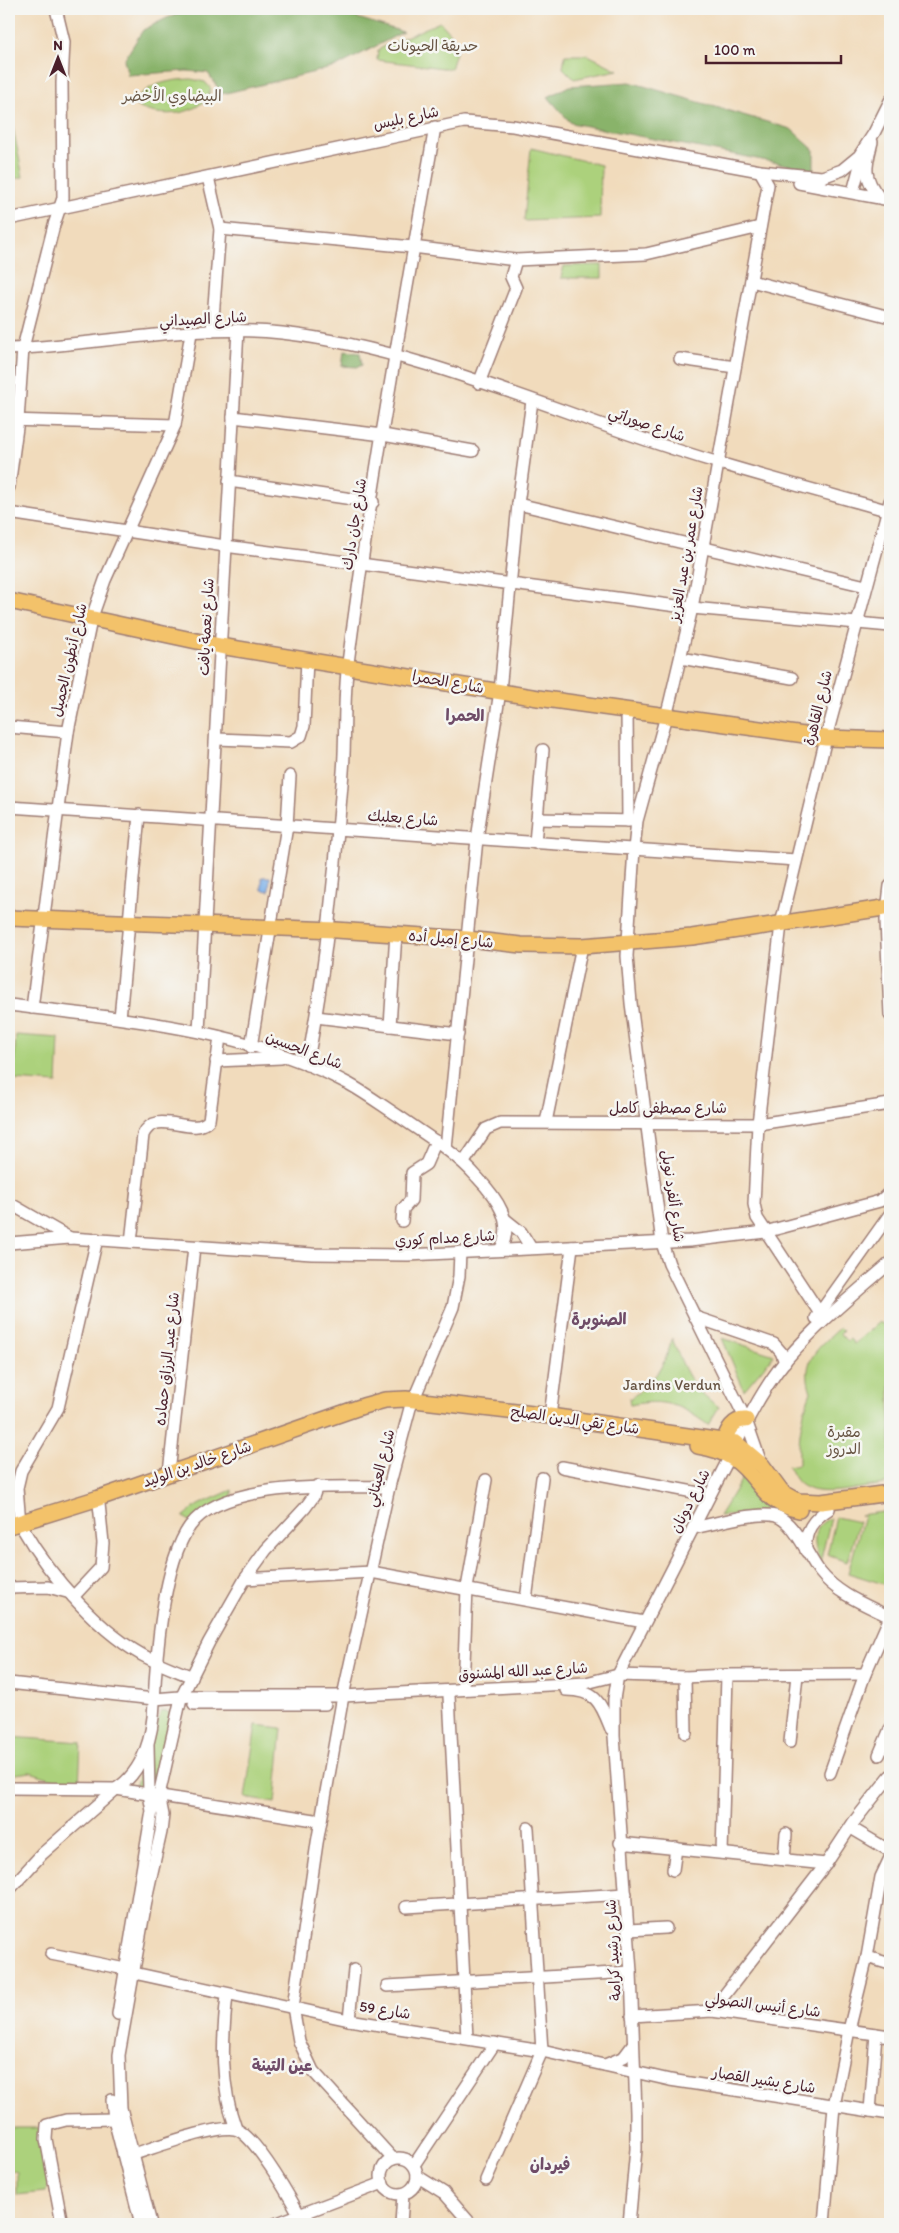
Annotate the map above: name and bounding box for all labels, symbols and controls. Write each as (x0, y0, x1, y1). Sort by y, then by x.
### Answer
north arrow (32, 32, 82, 82)
scale bar (706, 32, 842, 64)
text: N (53, 37, 63, 54)
park label: حديقة الحيونات (388, 37, 478, 55)
text: 100 m (714, 41, 756, 59)
park label: البيضاوي الأخضر (120, 86, 222, 107)
street label: شارع بليس (371, 102, 441, 135)
street label: شارع الصيداني (159, 308, 247, 334)
street label: شارع صوراتي (605, 403, 688, 449)
street label: شارع جان دارك (338, 477, 371, 571)
street label: شارع عمر بن عبد العزيز (665, 485, 708, 626)
street label: شارع نعمة يافت (194, 578, 219, 676)
street label: شارع أنطون الجميل (47, 601, 92, 719)
street label: شارع الحمرا (411, 667, 485, 698)
street label: شارع القاهرة (800, 668, 837, 748)
district label: الحمرا (446, 706, 484, 725)
street label: شارع بعلبك (367, 807, 439, 830)
street label: شارع إميل أده (408, 926, 494, 953)
street label: شارع الحسين (263, 1027, 345, 1074)
street label: شارع مصطفى كامل (609, 1099, 727, 1118)
street label: شارع ألفرد نوبل (657, 1149, 688, 1244)
street label: شارع مدام كوري (394, 1226, 496, 1252)
street label: شارع عبد الرزاق حماده (151, 1291, 184, 1427)
district label: الصنوبرة (571, 1310, 627, 1331)
park label: Jardins Verdun (623, 1376, 721, 1394)
street label: شارع تقي الدين الصلح (509, 1402, 640, 1442)
park label: مقبرة الدروز (826, 1423, 861, 1459)
street label: شارع العيتاني (362, 1427, 402, 1510)
street label: شارع خالد بن الوليد (140, 1437, 254, 1492)
street label: شارع دونان (666, 1466, 715, 1536)
street label: شارع عبد الله المشنوق (458, 1659, 588, 1684)
street label: شارع رشيد كرامة (601, 1899, 626, 2001)
street label: شارع أنيس النصولي (704, 1989, 822, 2025)
street label: شارع 59 (358, 1997, 412, 2024)
district label: عين التينة (252, 2056, 313, 2075)
street label: شارع بشير القصار (710, 2063, 817, 2098)
district label: فيردان (530, 2155, 570, 2174)

